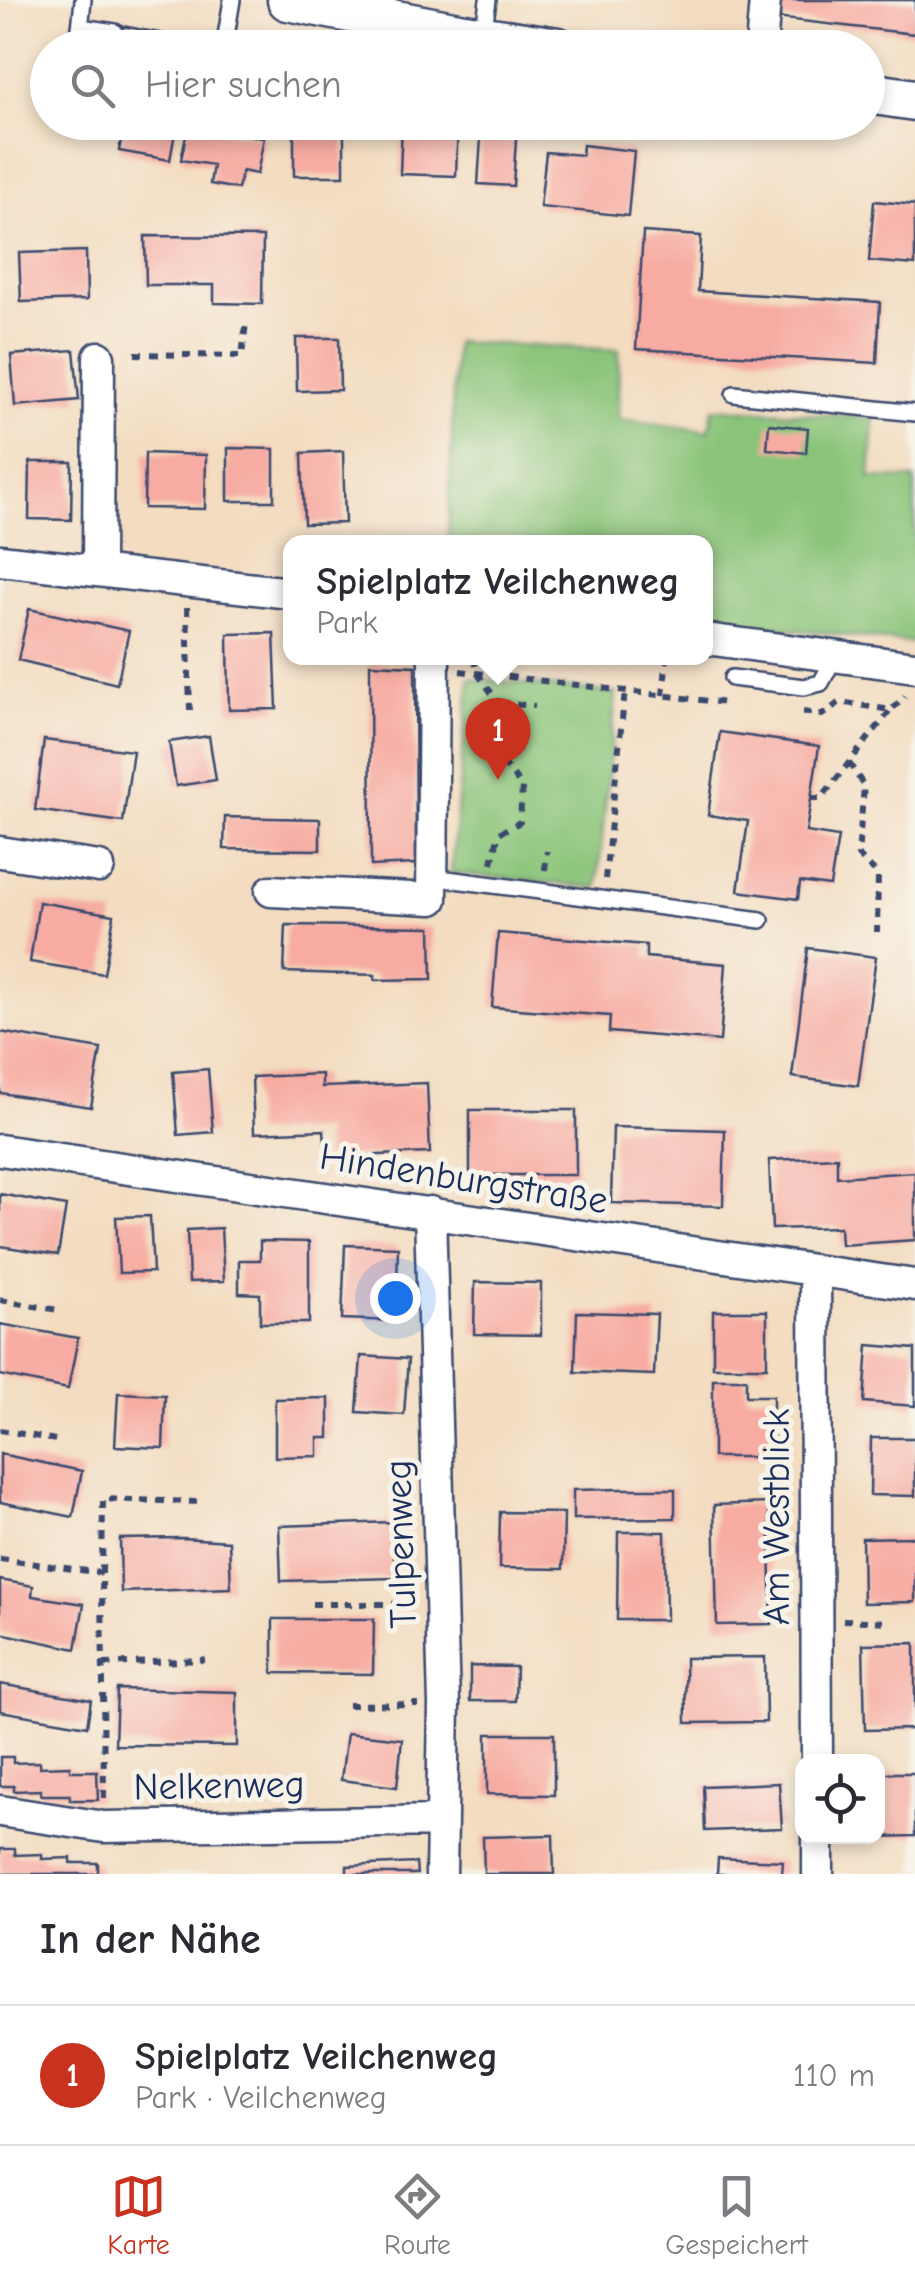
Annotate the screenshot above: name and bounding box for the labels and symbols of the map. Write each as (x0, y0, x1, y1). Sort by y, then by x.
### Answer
pin: 1 (466, 698, 530, 780)
street label: Hindenburgstraße (317, 1135, 611, 1223)
your location (370, 1273, 421, 1324)
street label: Am Westblick (755, 1408, 799, 1625)
street label: Tulpenweg (376, 1459, 426, 1629)
street label: Nelkenweg (133, 1763, 305, 1809)

